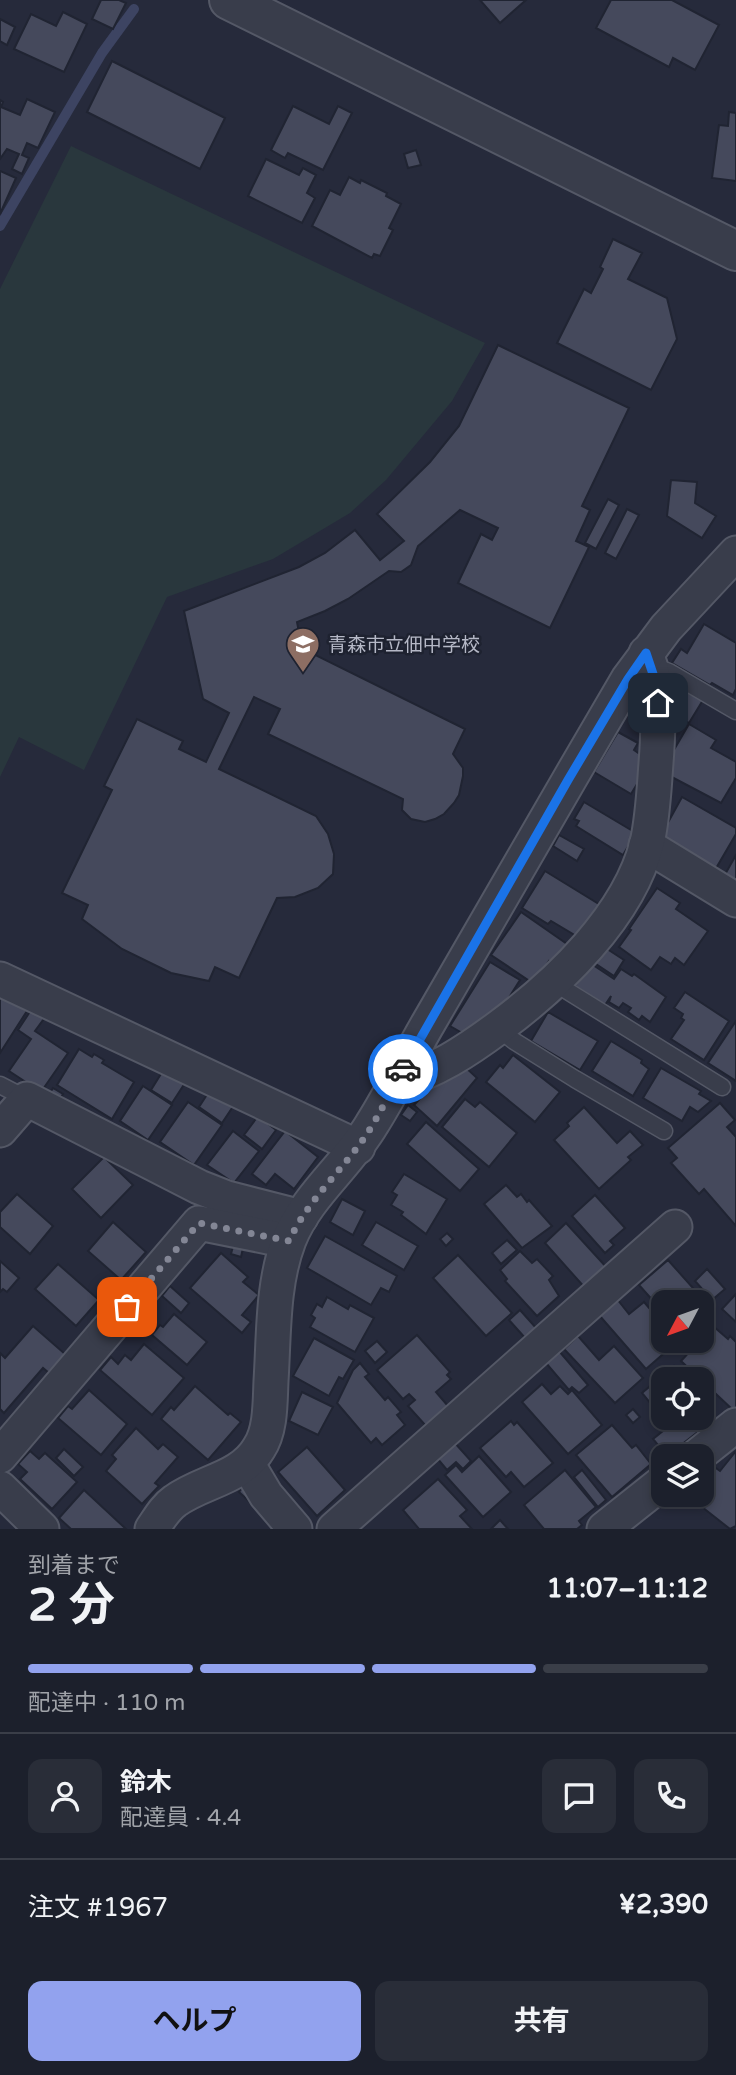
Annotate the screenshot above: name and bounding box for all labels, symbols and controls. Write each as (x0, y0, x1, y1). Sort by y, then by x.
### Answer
school or university icon: 青森市立佃中学校 (284, 625, 322, 674)
place label: 青森市立佃中学校 (328, 634, 480, 656)
pin (628, 673, 688, 733)
icon: home (639, 684, 677, 722)
courier (368, 1034, 438, 1104)
icon: car (384, 1050, 422, 1088)
pin (97, 1277, 157, 1337)
icon: bag (108, 1288, 146, 1326)
north arrow (651, 1290, 714, 1353)
map controls (651, 1290, 714, 1507)
button: locate (651, 1367, 714, 1430)
button: layers (651, 1444, 714, 1507)
text: 到着まで (28, 1552, 120, 1580)
text: 11:07–11:12 (547, 1573, 708, 1604)
text: 2 分 (28, 1578, 115, 1633)
text: 配達中 · 110 m (28, 1689, 185, 1717)
button: person (28, 1759, 102, 1833)
button: chat (542, 1759, 616, 1833)
button: phone (634, 1759, 708, 1833)
text: 鈴木 (120, 1767, 172, 1798)
text: 配達員 · 4.4 (120, 1804, 241, 1832)
text: ¥2,390 (619, 1889, 708, 1920)
text: 注文 #1967 (28, 1892, 168, 1923)
button: ヘルプ (28, 1981, 361, 2061)
button: 共有 (375, 1981, 708, 2061)

